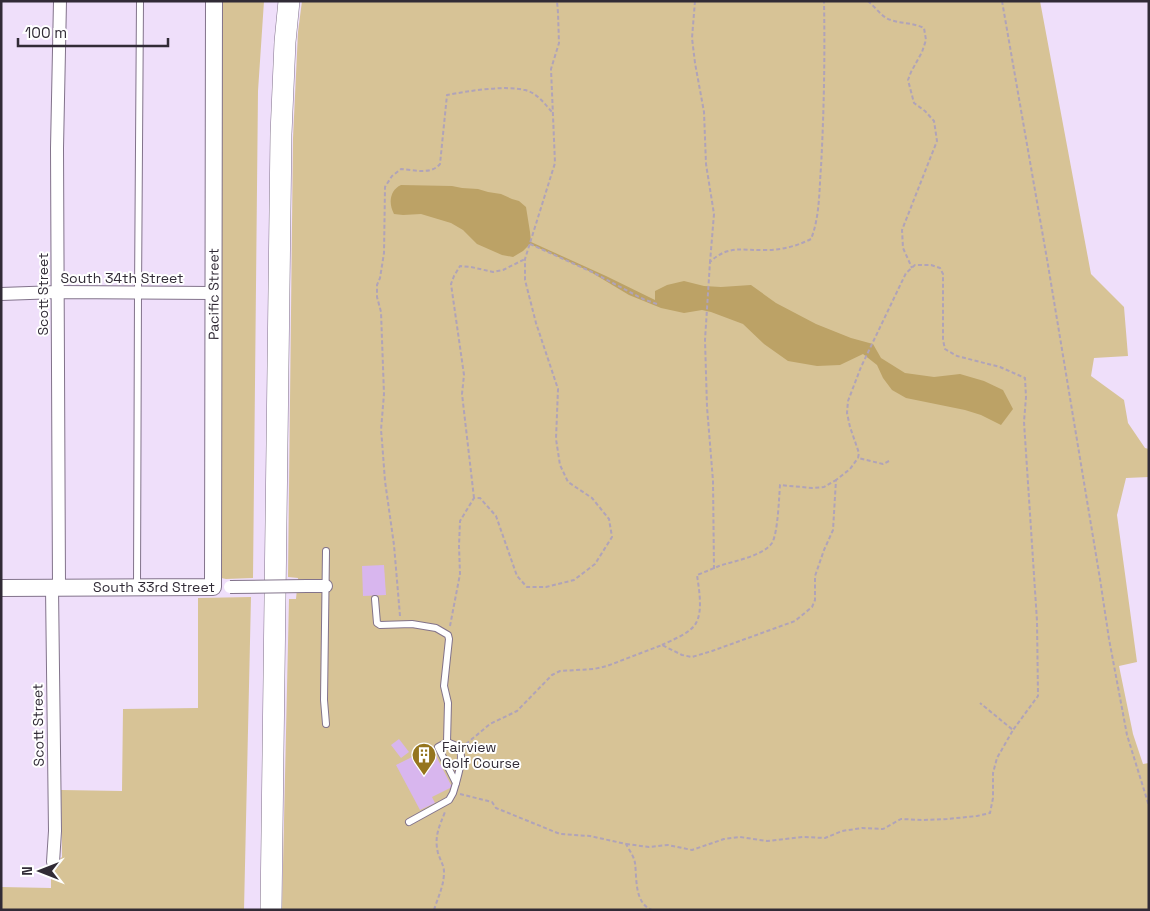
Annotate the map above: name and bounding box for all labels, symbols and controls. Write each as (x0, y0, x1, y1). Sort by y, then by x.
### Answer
scale bar (18, 15, 168, 47)
text: 100 m (25, 23, 67, 42)
street label: Pacific Street (204, 248, 223, 340)
street label: Scott Street (34, 253, 52, 335)
street label: South 34th Street (60, 269, 184, 287)
street label: South 33rd Street (93, 578, 215, 596)
street label: Scott Street (28, 683, 48, 767)
place label: Fairview Golf Course (442, 738, 520, 772)
building icon: Fairview Golf Course (411, 742, 437, 776)
north arrow (15, 846, 65, 896)
text: N (18, 866, 36, 876)

